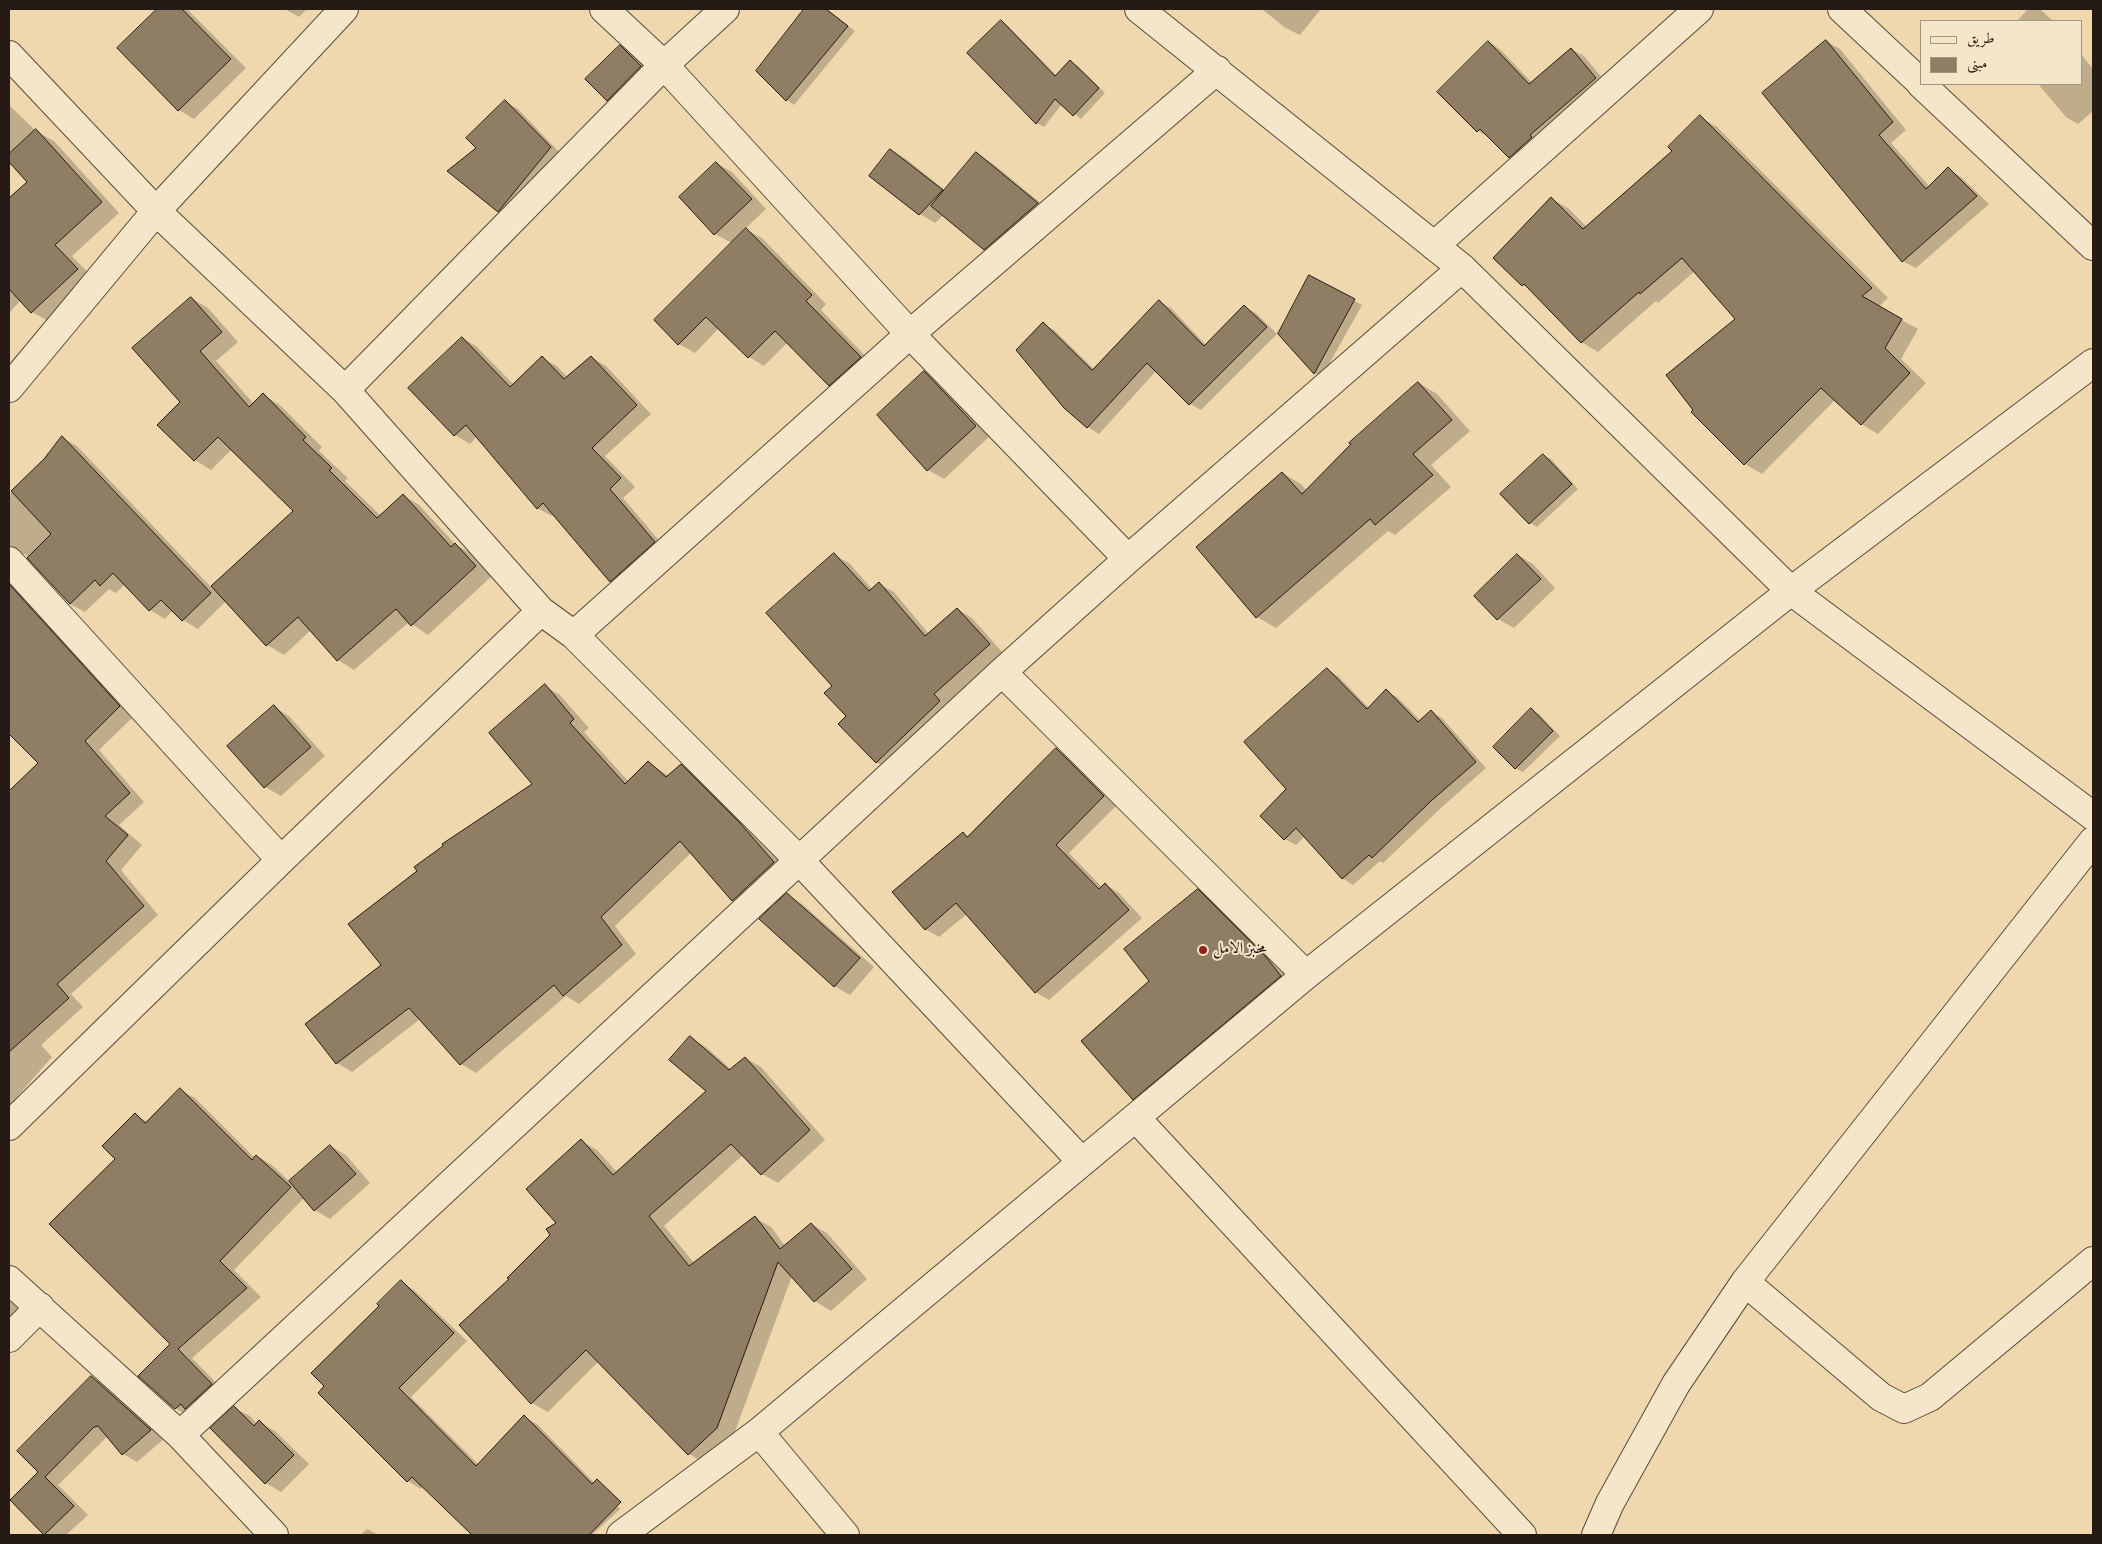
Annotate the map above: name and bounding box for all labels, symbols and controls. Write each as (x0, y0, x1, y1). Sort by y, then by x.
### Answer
legend (1920, 20, 2082, 85)
text: طريق (1967, 29, 1994, 48)
text: مبنى (1967, 54, 1987, 73)
place label: مخبز الامل (1213, 940, 1267, 960)
marker: مخبز الامل (1197, 944, 1209, 956)

